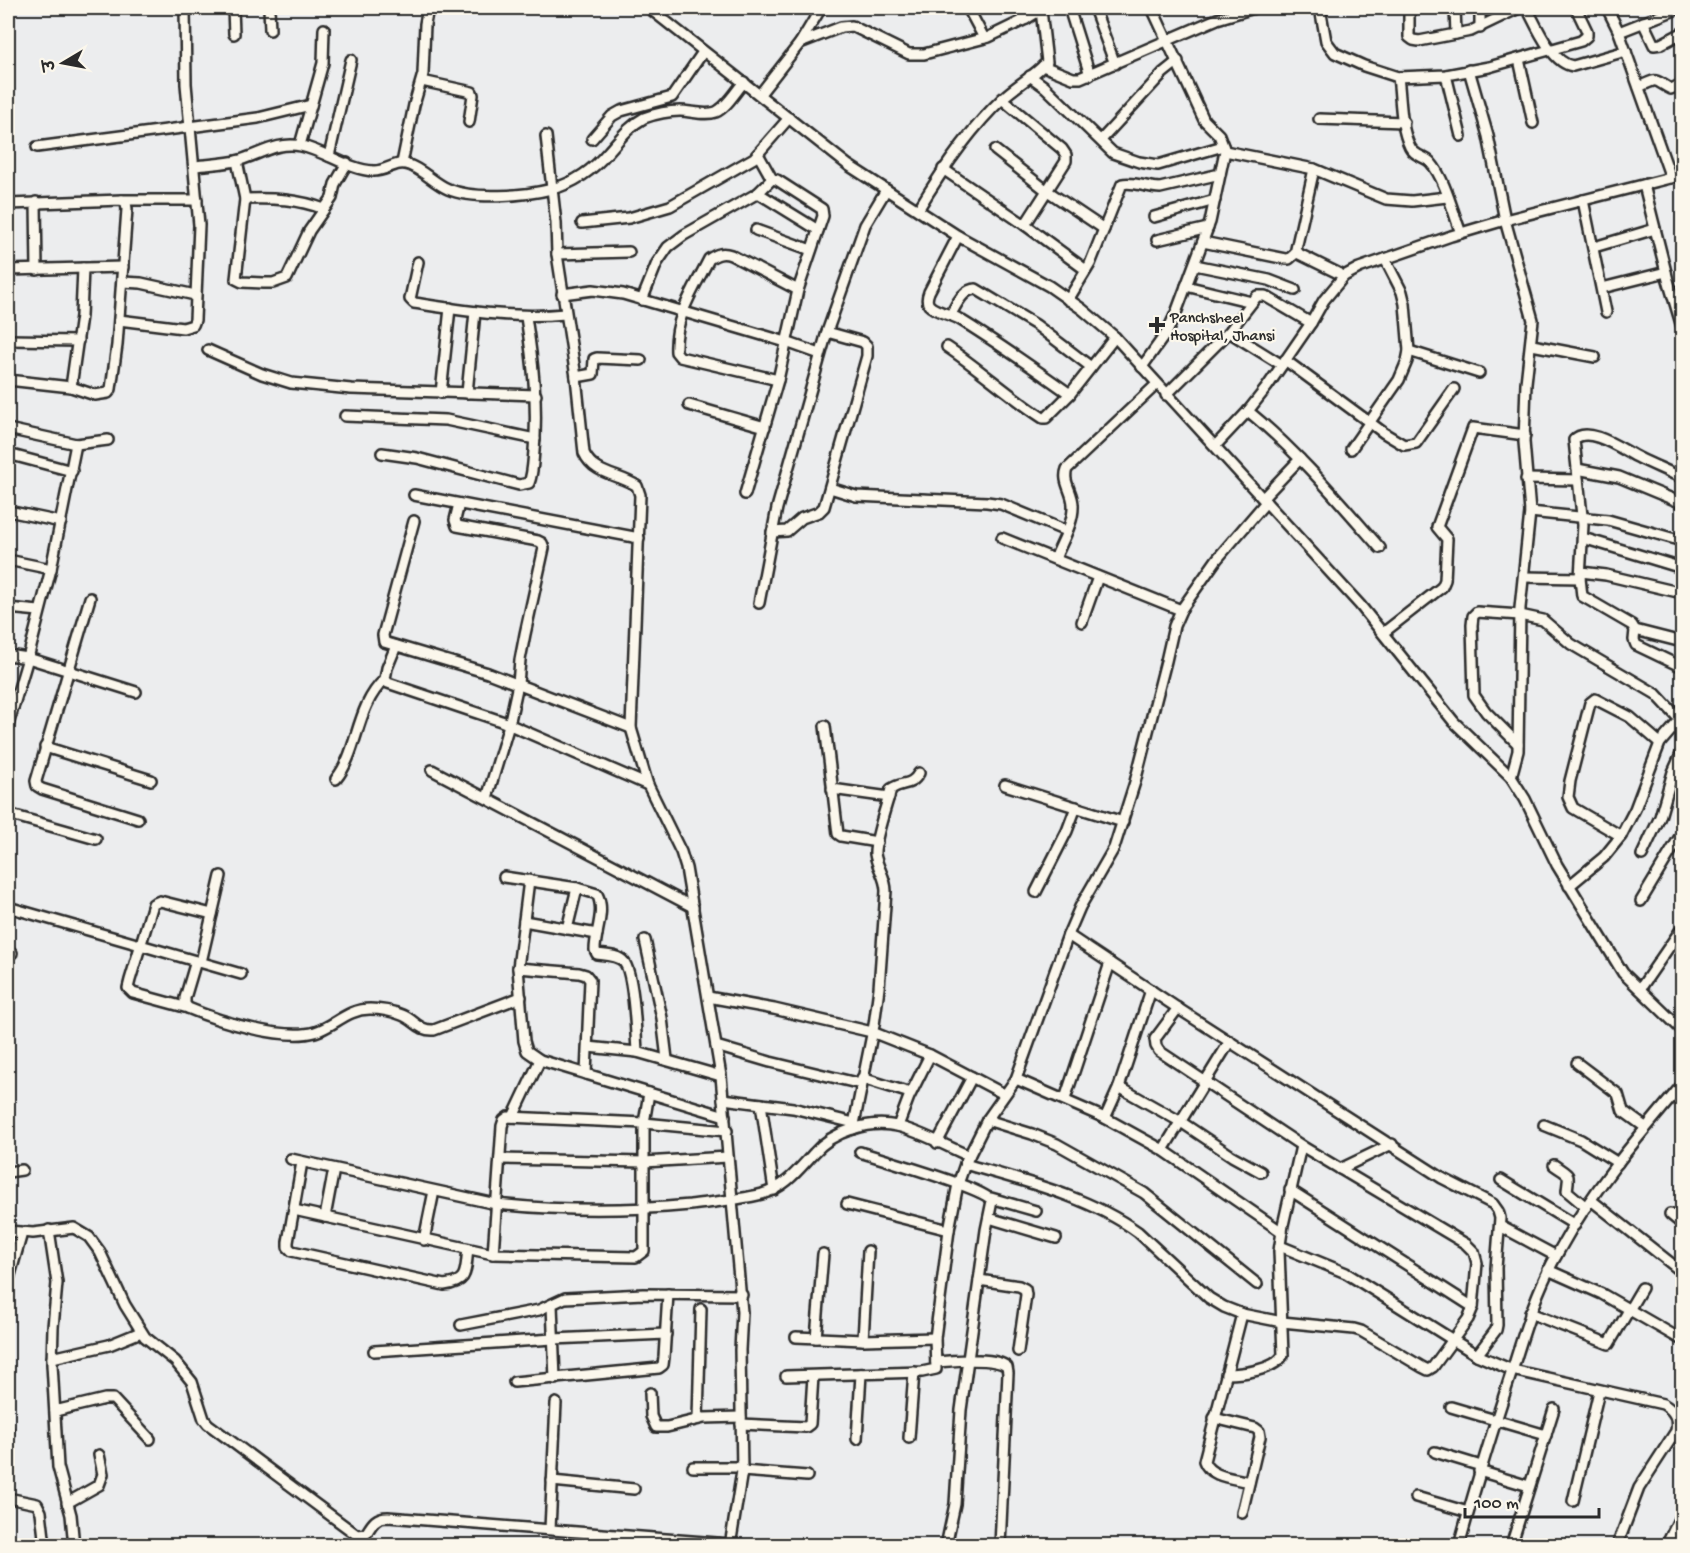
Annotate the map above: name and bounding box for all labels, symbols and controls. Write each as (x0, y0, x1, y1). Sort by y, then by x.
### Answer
north arrow (33, 33, 93, 93)
text: उ (41, 57, 62, 74)
place label: Panchsheel Hospital, Jhansi (1169, 310, 1275, 347)
marker: Panchsheel Hospital, Jhansi (1148, 316, 1166, 334)
scale bar (1465, 1481, 1598, 1519)
text: 100 m (1473, 1494, 1519, 1515)

